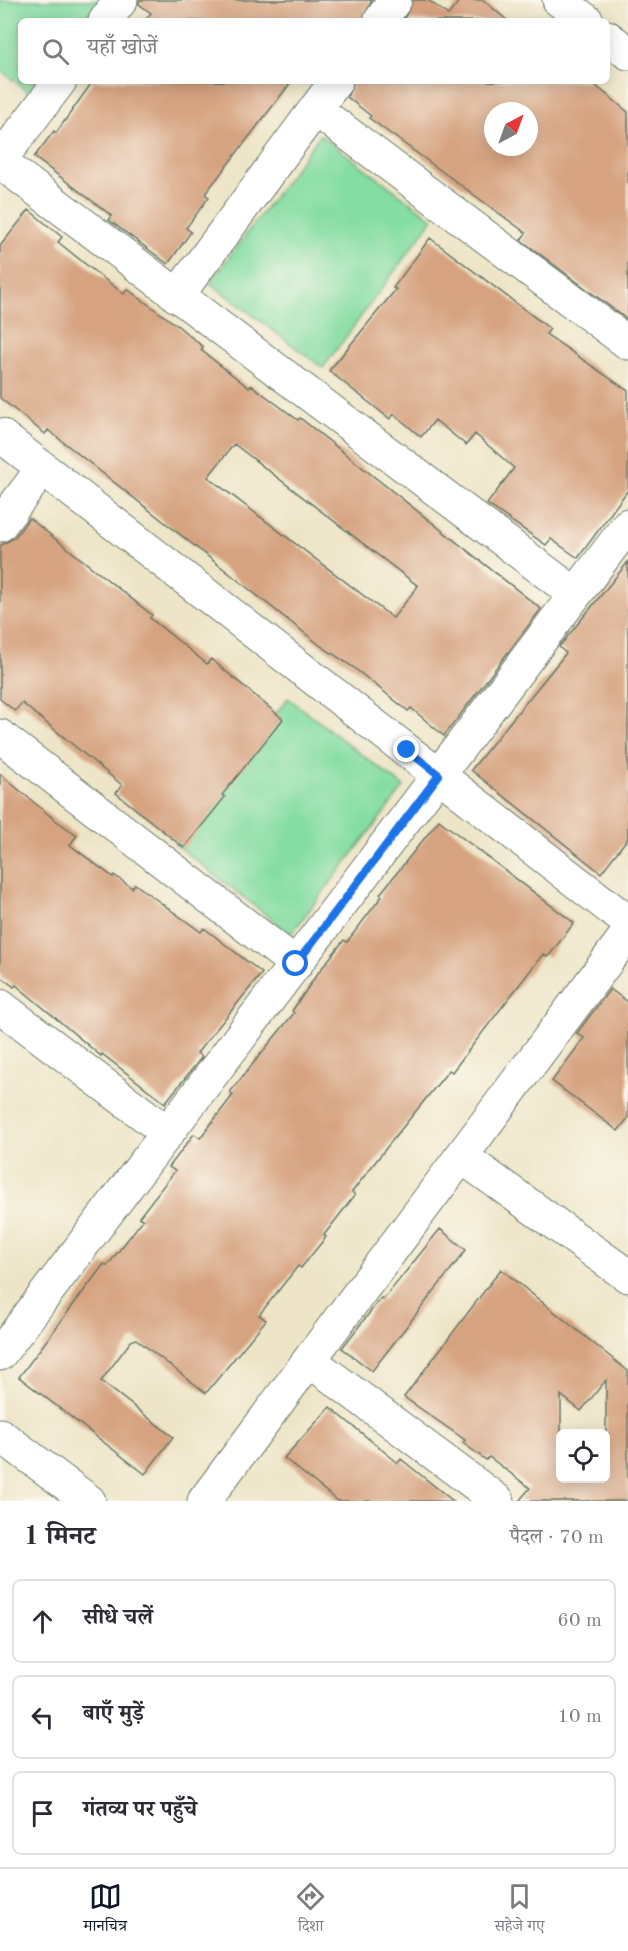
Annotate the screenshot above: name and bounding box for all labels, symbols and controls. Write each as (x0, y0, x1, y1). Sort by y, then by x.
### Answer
search box (18, 18, 610, 84)
icon: search (39, 35, 72, 68)
text: यहाँ खोजें (87, 37, 158, 59)
north arrow (484, 102, 538, 156)
route end (393, 736, 419, 762)
route start (282, 950, 308, 976)
map controls (556, 1429, 610, 1483)
button: locate (556, 1429, 610, 1483)
text: 1 मिनट (24, 1524, 96, 1550)
text: पैदल · 70 m (510, 1528, 604, 1548)
icon: ahead (26, 1605, 59, 1638)
text: सीधे चलें (83, 1607, 153, 1629)
text: 60 m (557, 1611, 602, 1631)
icon: left (26, 1701, 59, 1734)
text: बाएँ मुड़ें (83, 1703, 144, 1725)
text: 10 m (557, 1707, 602, 1727)
icon: arrive (26, 1797, 59, 1830)
text: गंतव्य पर पहुँचे (83, 1799, 197, 1821)
tab: मानचित्र (84, 1880, 127, 1941)
tab: दिशा (294, 1880, 327, 1941)
tab: सहेजे गए (494, 1880, 544, 1941)

